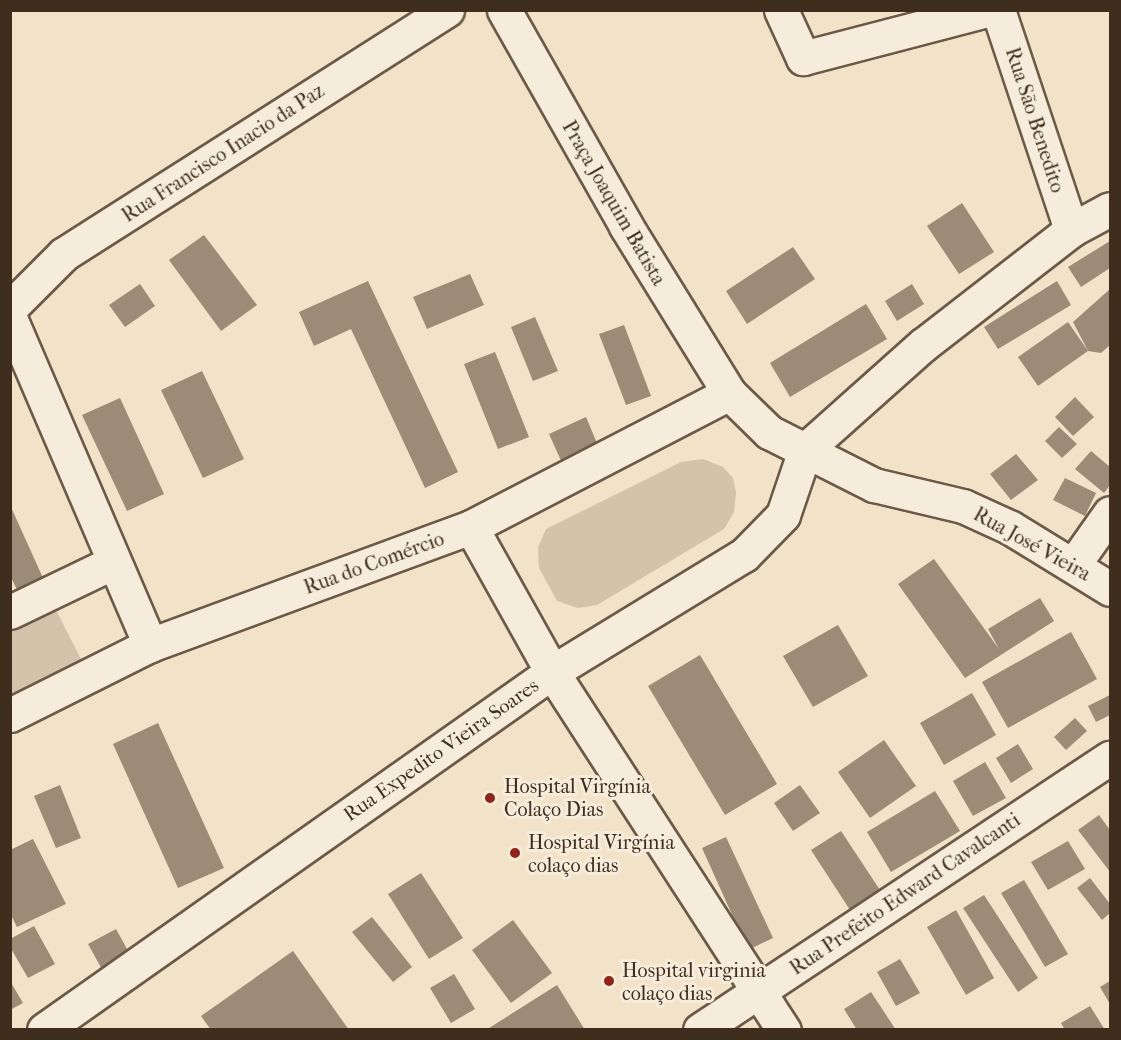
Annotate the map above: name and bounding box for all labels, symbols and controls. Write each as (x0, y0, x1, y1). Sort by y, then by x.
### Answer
street label: Rua São Benedito (1000, 44, 1070, 196)
street label: Rua Francisco Inacio da Paz (117, 79, 329, 227)
street label: Praça Joaquim Batista (557, 116, 671, 290)
street label: Rua José Vieira (969, 502, 1095, 586)
street label: Rua do Comércio (301, 527, 447, 599)
street label: Rua Expedito Vieira Soares (339, 673, 543, 827)
place label: Hospital Virgínia Colaço Dias (504, 774, 651, 821)
marker: Hospital Virgínia Colaço Dias (481, 789, 499, 807)
street label: Rua Prefeito Edward Cavalcanti (785, 808, 1025, 980)
place label: Hospital Virgínia colaço dias (528, 830, 675, 877)
marker: Hospital Virgínia colaço dias (506, 844, 524, 862)
place label: Hospital virginia colaço dias (622, 958, 766, 1005)
marker: Hospital virginia colaço dias (600, 972, 618, 990)

